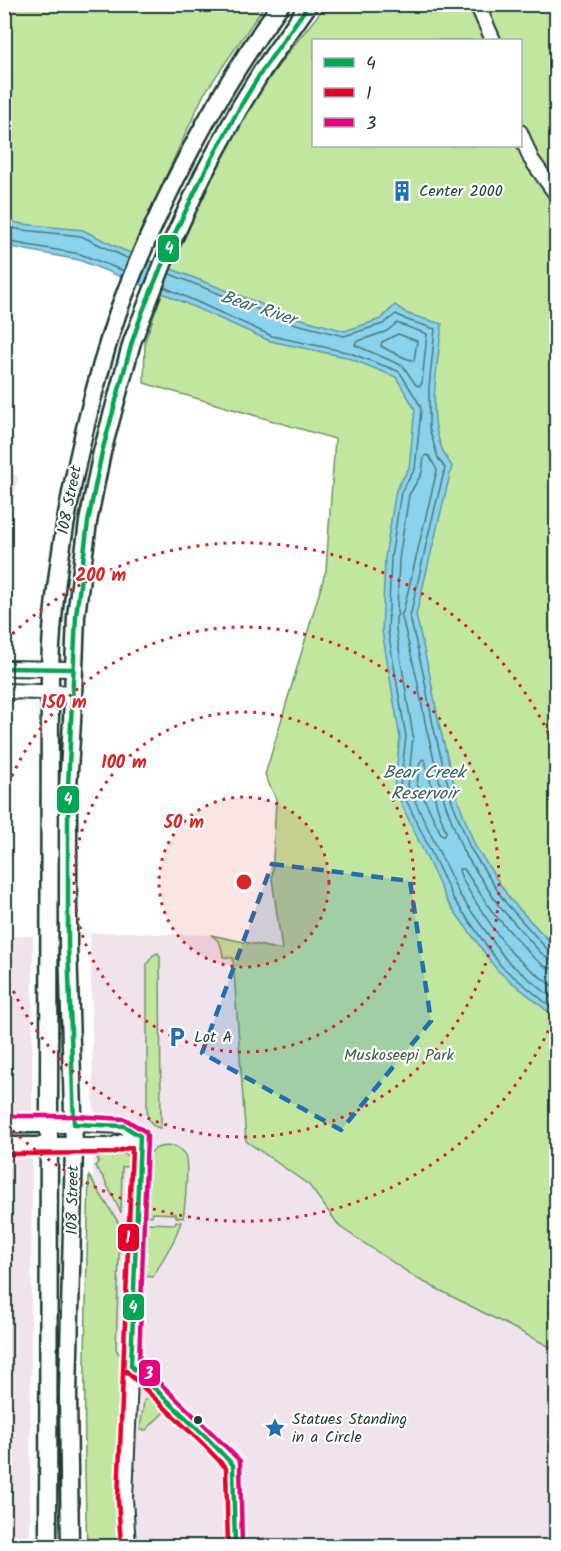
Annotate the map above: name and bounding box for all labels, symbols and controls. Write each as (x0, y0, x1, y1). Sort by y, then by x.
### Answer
legend (312, 39, 522, 147)
text: 4 (366, 50, 376, 79)
text: 1 (366, 80, 372, 109)
text: 3 (366, 110, 376, 139)
building icon: Center 2000 (390, 179, 414, 203)
place label: Center 2000 (419, 179, 503, 204)
line badge: 4 (157, 234, 180, 263)
text: 4 (165, 237, 174, 262)
water label: Bear River (217, 283, 303, 336)
street label: 108 Street (51, 463, 89, 537)
text: 200 m (76, 562, 127, 591)
text: 150 m (41, 689, 87, 718)
text: 100 m (101, 749, 147, 778)
water label: Bear Creek Reservoir (383, 759, 468, 809)
line badge: 4 (56, 785, 80, 814)
text: 4 (64, 788, 73, 813)
text: 50 m (163, 809, 204, 838)
centre of rings (234, 872, 254, 892)
parking icon: Lot A (165, 1025, 189, 1049)
place label: Lot A (194, 1025, 233, 1050)
park label: Muskoseepi Park (344, 1043, 454, 1068)
street label: 108 Street (60, 1164, 86, 1235)
line badge: 1 (117, 1223, 140, 1252)
text: 1 (126, 1226, 131, 1251)
line badge: 4 (122, 1293, 145, 1321)
text: 4 (129, 1296, 138, 1321)
line badge: 3 (138, 1359, 161, 1387)
text: 3 (144, 1362, 154, 1387)
place label: Statues Standing in a Circle (292, 1407, 407, 1450)
unlabelled marker (192, 1414, 204, 1426)
place icon: Statues Standing in a Circle (263, 1416, 287, 1440)

